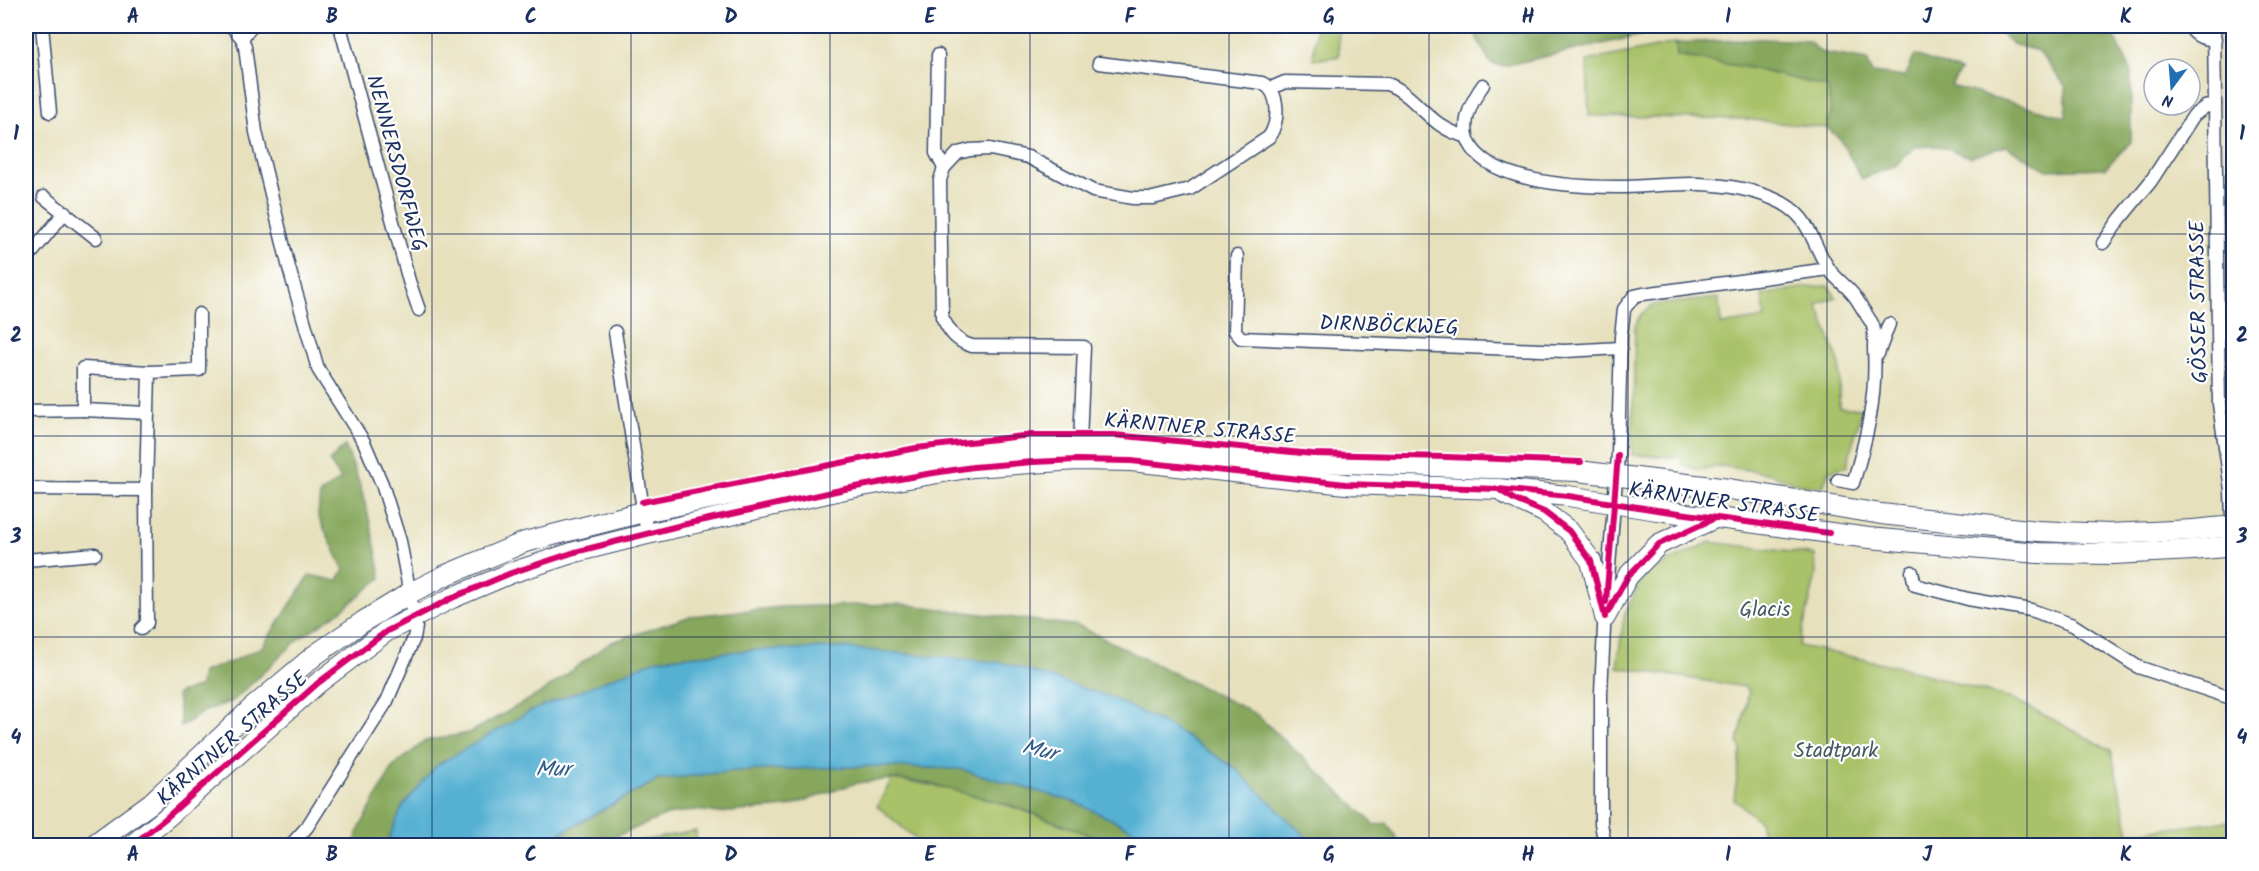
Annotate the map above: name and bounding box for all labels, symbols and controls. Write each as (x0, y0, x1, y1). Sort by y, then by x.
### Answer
text: A (127, 2, 139, 34)
text: B (326, 2, 338, 34)
text: C (525, 2, 537, 34)
text: D (724, 2, 738, 34)
text: E (924, 2, 936, 34)
text: F (1125, 2, 1137, 34)
text: G (1323, 2, 1335, 34)
text: H (1521, 2, 1535, 34)
text: I (1725, 2, 1731, 34)
text: J (1922, 2, 1933, 34)
text: K (2120, 2, 2132, 34)
north arrow (2142, 57, 2202, 117)
street label: NENNERSDORFWEG (356, 71, 435, 255)
text: N (2160, 87, 2177, 113)
text: 1 (13, 119, 19, 151)
text: 1 (2239, 119, 2245, 151)
street label: GÖSSER STRASSE (2182, 219, 2217, 384)
street label: DIRNBÖCKWEG (1319, 308, 1459, 345)
text: 2 (10, 321, 22, 353)
text: 2 (2236, 321, 2248, 353)
street label: KÄRNTNER STRASSE (1103, 405, 1298, 454)
street label: KÄRNTNER STRASSE (1626, 474, 1822, 533)
text: 3 (10, 522, 22, 554)
text: 3 (2236, 522, 2248, 554)
park label: Glacis (1739, 594, 1791, 627)
street label: KÄRNTNER STRASSE (150, 663, 317, 815)
text: 4 (11, 723, 22, 755)
text: 4 (2237, 723, 2248, 755)
water label: Mur (1018, 730, 1065, 774)
park label: Stadtpark (1794, 735, 1878, 768)
water label: Mur (535, 753, 575, 788)
text: A (127, 840, 139, 871)
text: B (326, 840, 338, 871)
text: C (525, 840, 537, 871)
text: D (724, 840, 738, 871)
text: E (924, 840, 936, 871)
text: F (1125, 840, 1137, 871)
text: G (1323, 840, 1335, 871)
text: H (1521, 840, 1535, 871)
text: I (1725, 840, 1731, 871)
text: J (1922, 840, 1933, 871)
text: K (2120, 840, 2132, 871)

